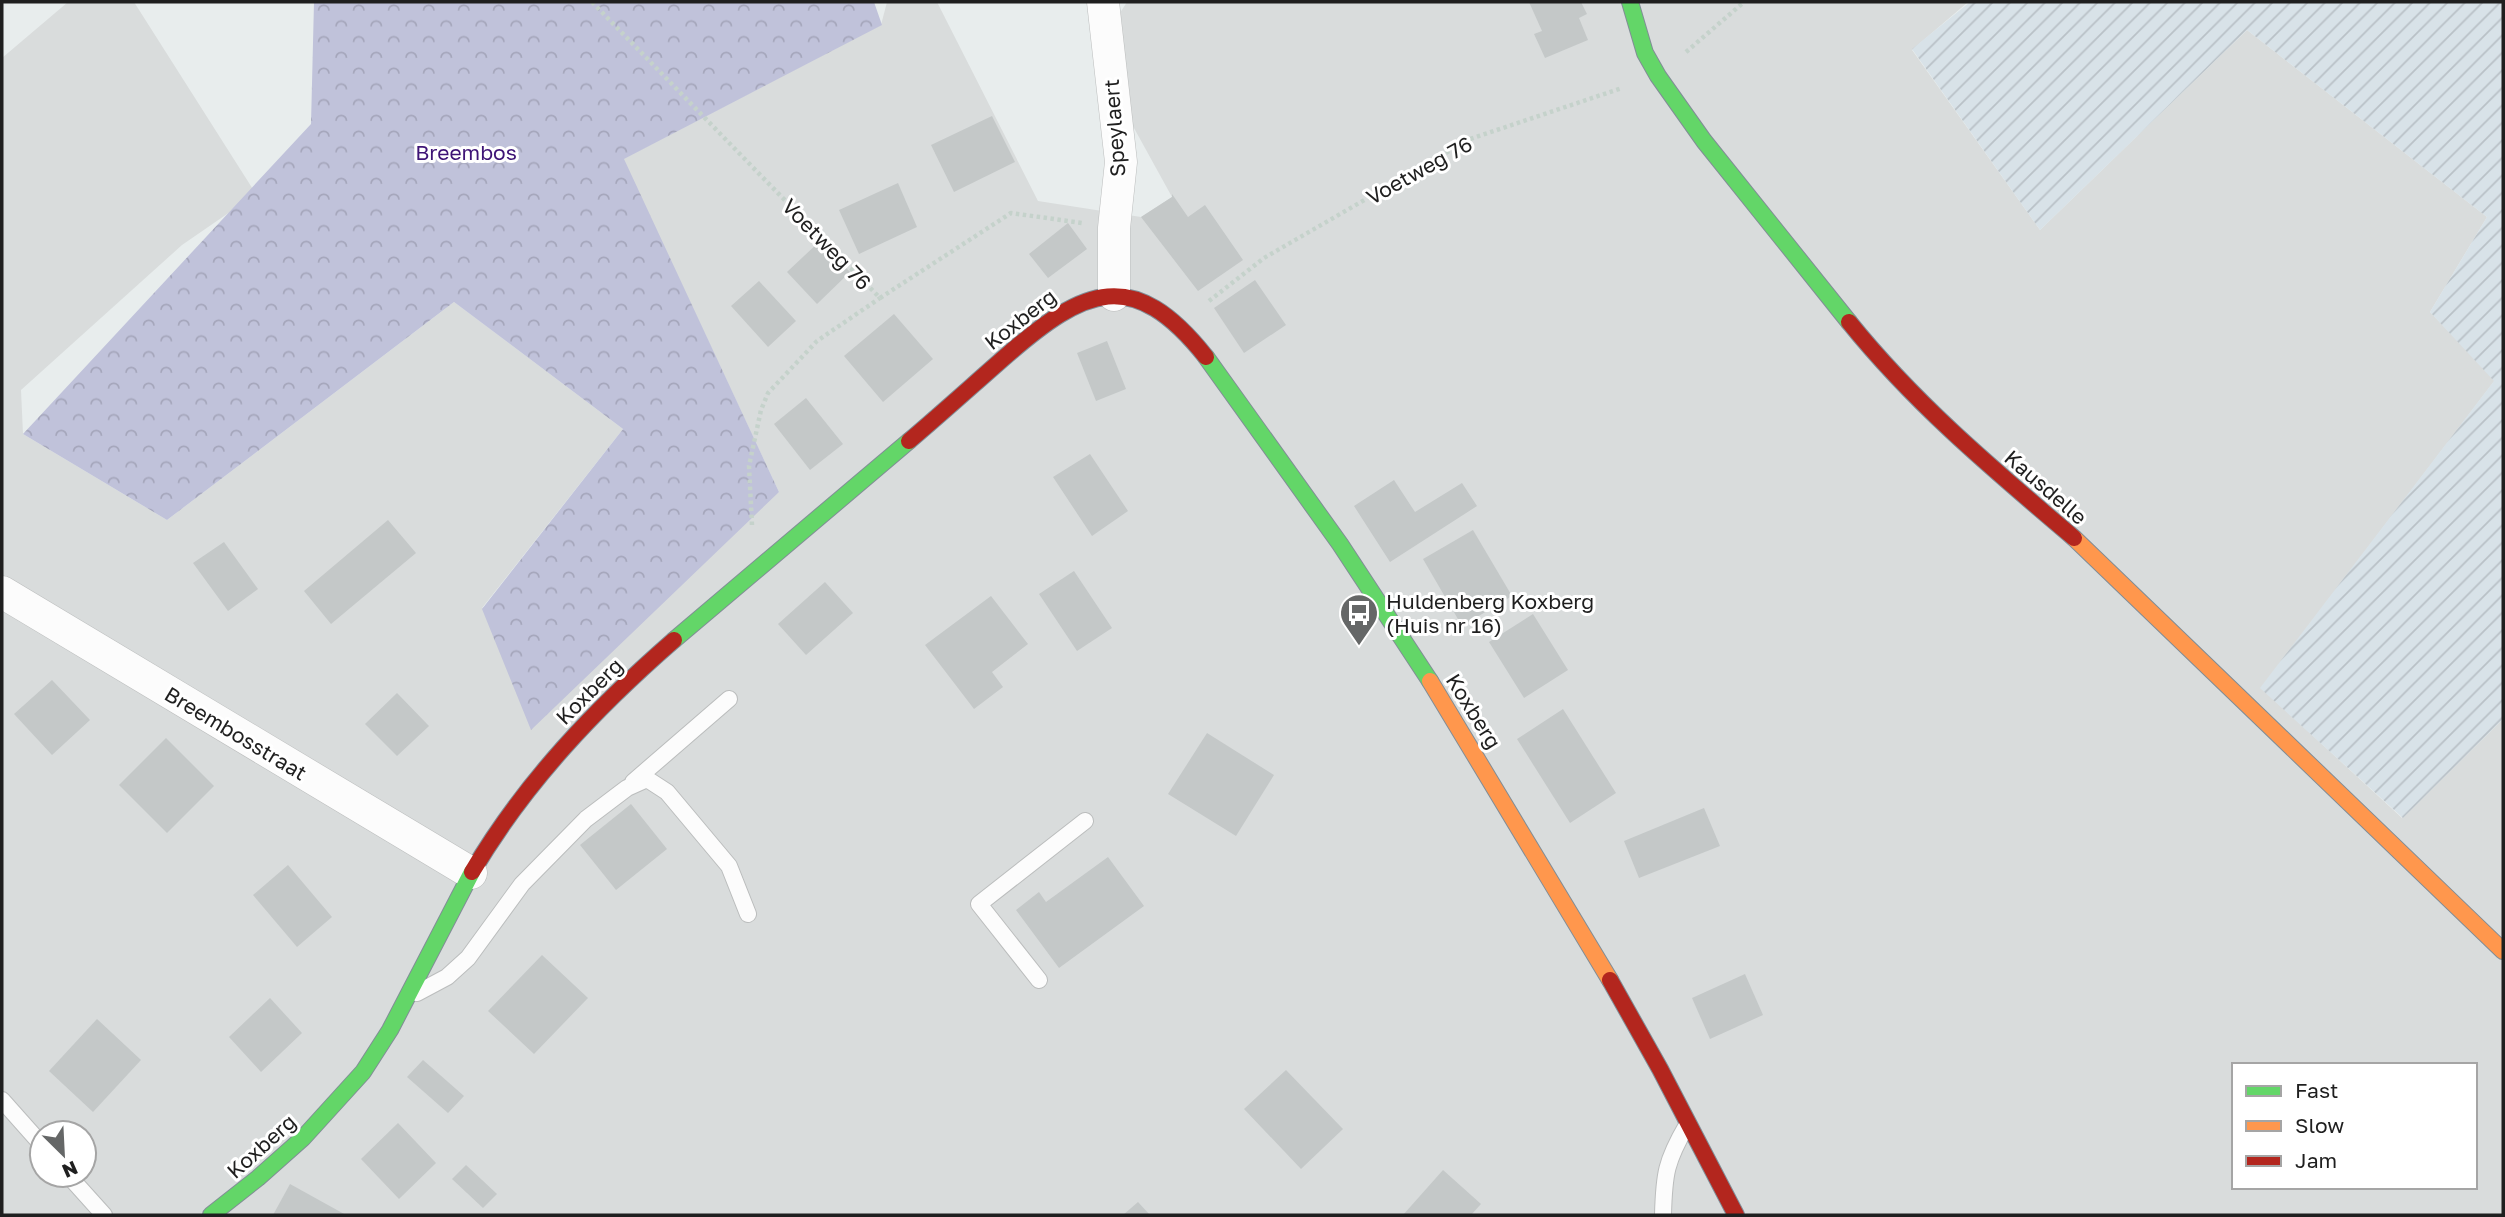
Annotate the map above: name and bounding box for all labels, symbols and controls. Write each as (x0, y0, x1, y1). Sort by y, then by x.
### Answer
street label: Speylaert (1098, 78, 1130, 178)
street label: Voetweg 76 (1361, 130, 1477, 210)
park label: Breembos (415, 139, 517, 165)
street label: Voetweg 76 (777, 193, 877, 295)
street label: Koxberg (979, 283, 1061, 355)
street label: Kausdelle (2000, 444, 2092, 530)
place label: Huldenberg Koxberg (Huis nr 16) (1386, 588, 1594, 638)
bus stop icon: Huldenberg Koxberg (Huis nr 16) (1338, 592, 1380, 647)
street label: Koxberg (550, 652, 628, 730)
street label: Koxberg (1441, 669, 1507, 753)
street label: Breembosstraat (160, 680, 312, 786)
legend (2232, 1063, 2477, 1189)
text: Fast (2295, 1077, 2338, 1103)
street label: Koxberg (221, 1108, 301, 1184)
text: Slow (2295, 1112, 2344, 1138)
north arrow (28, 1119, 98, 1189)
text: Jam (2295, 1147, 2337, 1173)
text: N (59, 1157, 81, 1183)

